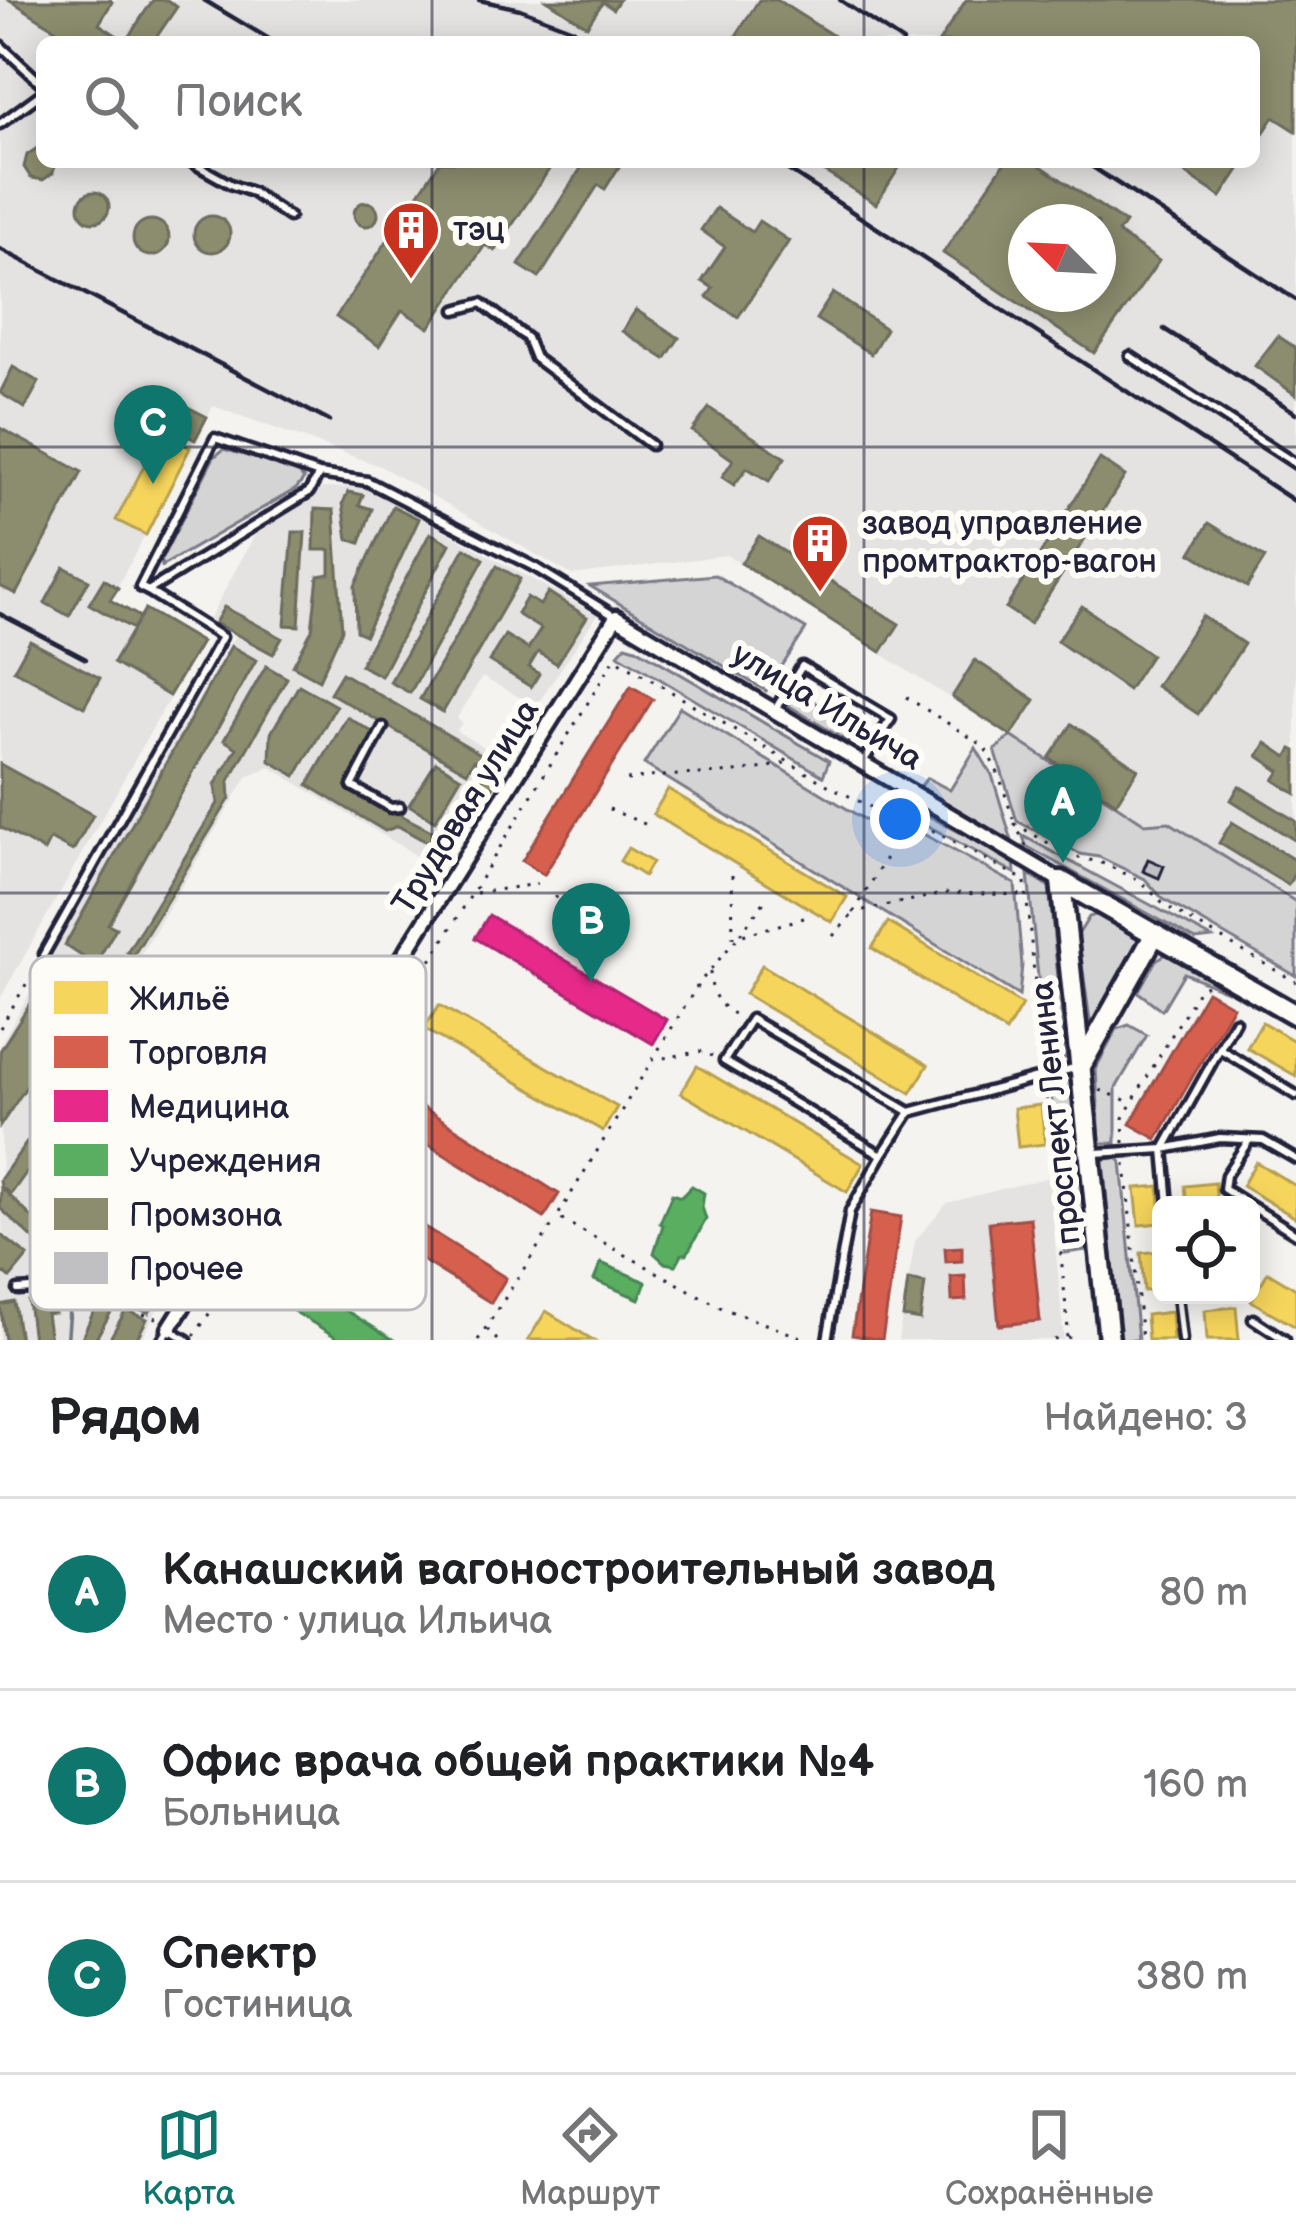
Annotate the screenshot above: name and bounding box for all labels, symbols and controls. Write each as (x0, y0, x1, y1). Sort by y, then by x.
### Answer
search box (36, 36, 1260, 168)
icon: search (78, 69, 144, 135)
text: Поиск (174, 75, 302, 130)
building icon: тэц (380, 199, 442, 281)
north arrow (1008, 204, 1116, 312)
place label: тэц (453, 210, 505, 250)
pin: C (114, 385, 192, 484)
place label: завод управление промтрактор-вагон (862, 504, 1157, 582)
building icon: завод управление промтрактор-вагон (789, 512, 851, 594)
street label: улица Ильича (725, 635, 929, 779)
street label: Трудовая улица (384, 692, 548, 922)
pin: A (1024, 764, 1102, 863)
your location (870, 789, 930, 849)
pin: B (552, 883, 630, 982)
legend (30, 956, 426, 1310)
street label: проспект Ленина (1022, 979, 1090, 1247)
text: Жильё (129, 980, 230, 1020)
text: Торговля (129, 1034, 268, 1074)
text: Медицина (129, 1088, 289, 1128)
text: Учреждения (129, 1142, 321, 1182)
text: Промзона (129, 1196, 283, 1236)
map controls (1152, 1196, 1260, 1304)
button: locate (1152, 1196, 1260, 1304)
text: Прочее (129, 1250, 243, 1290)
text: Рядом (48, 1388, 202, 1449)
text: Найдено: 3 (1043, 1395, 1248, 1442)
text: Канашский вагоностроительный завод (162, 1543, 995, 1598)
text: A (75, 1570, 99, 1617)
text: 80 m (1160, 1570, 1248, 1617)
text: Место · улица Ильича (162, 1598, 552, 1645)
text: Офис врача общей практики №4 (162, 1735, 874, 1790)
text: B (73, 1762, 101, 1809)
text: 160 m (1143, 1762, 1248, 1809)
text: Больница (162, 1790, 340, 1837)
text: Спектр (162, 1927, 317, 1982)
text: C (73, 1954, 101, 2001)
text: 380 m (1136, 1954, 1248, 2001)
text: Гостиница (162, 1982, 353, 2029)
tab: Карта (142, 2102, 235, 2214)
tab: Маршрут (520, 2102, 660, 2214)
tab: Сохранённые (945, 2102, 1154, 2214)

